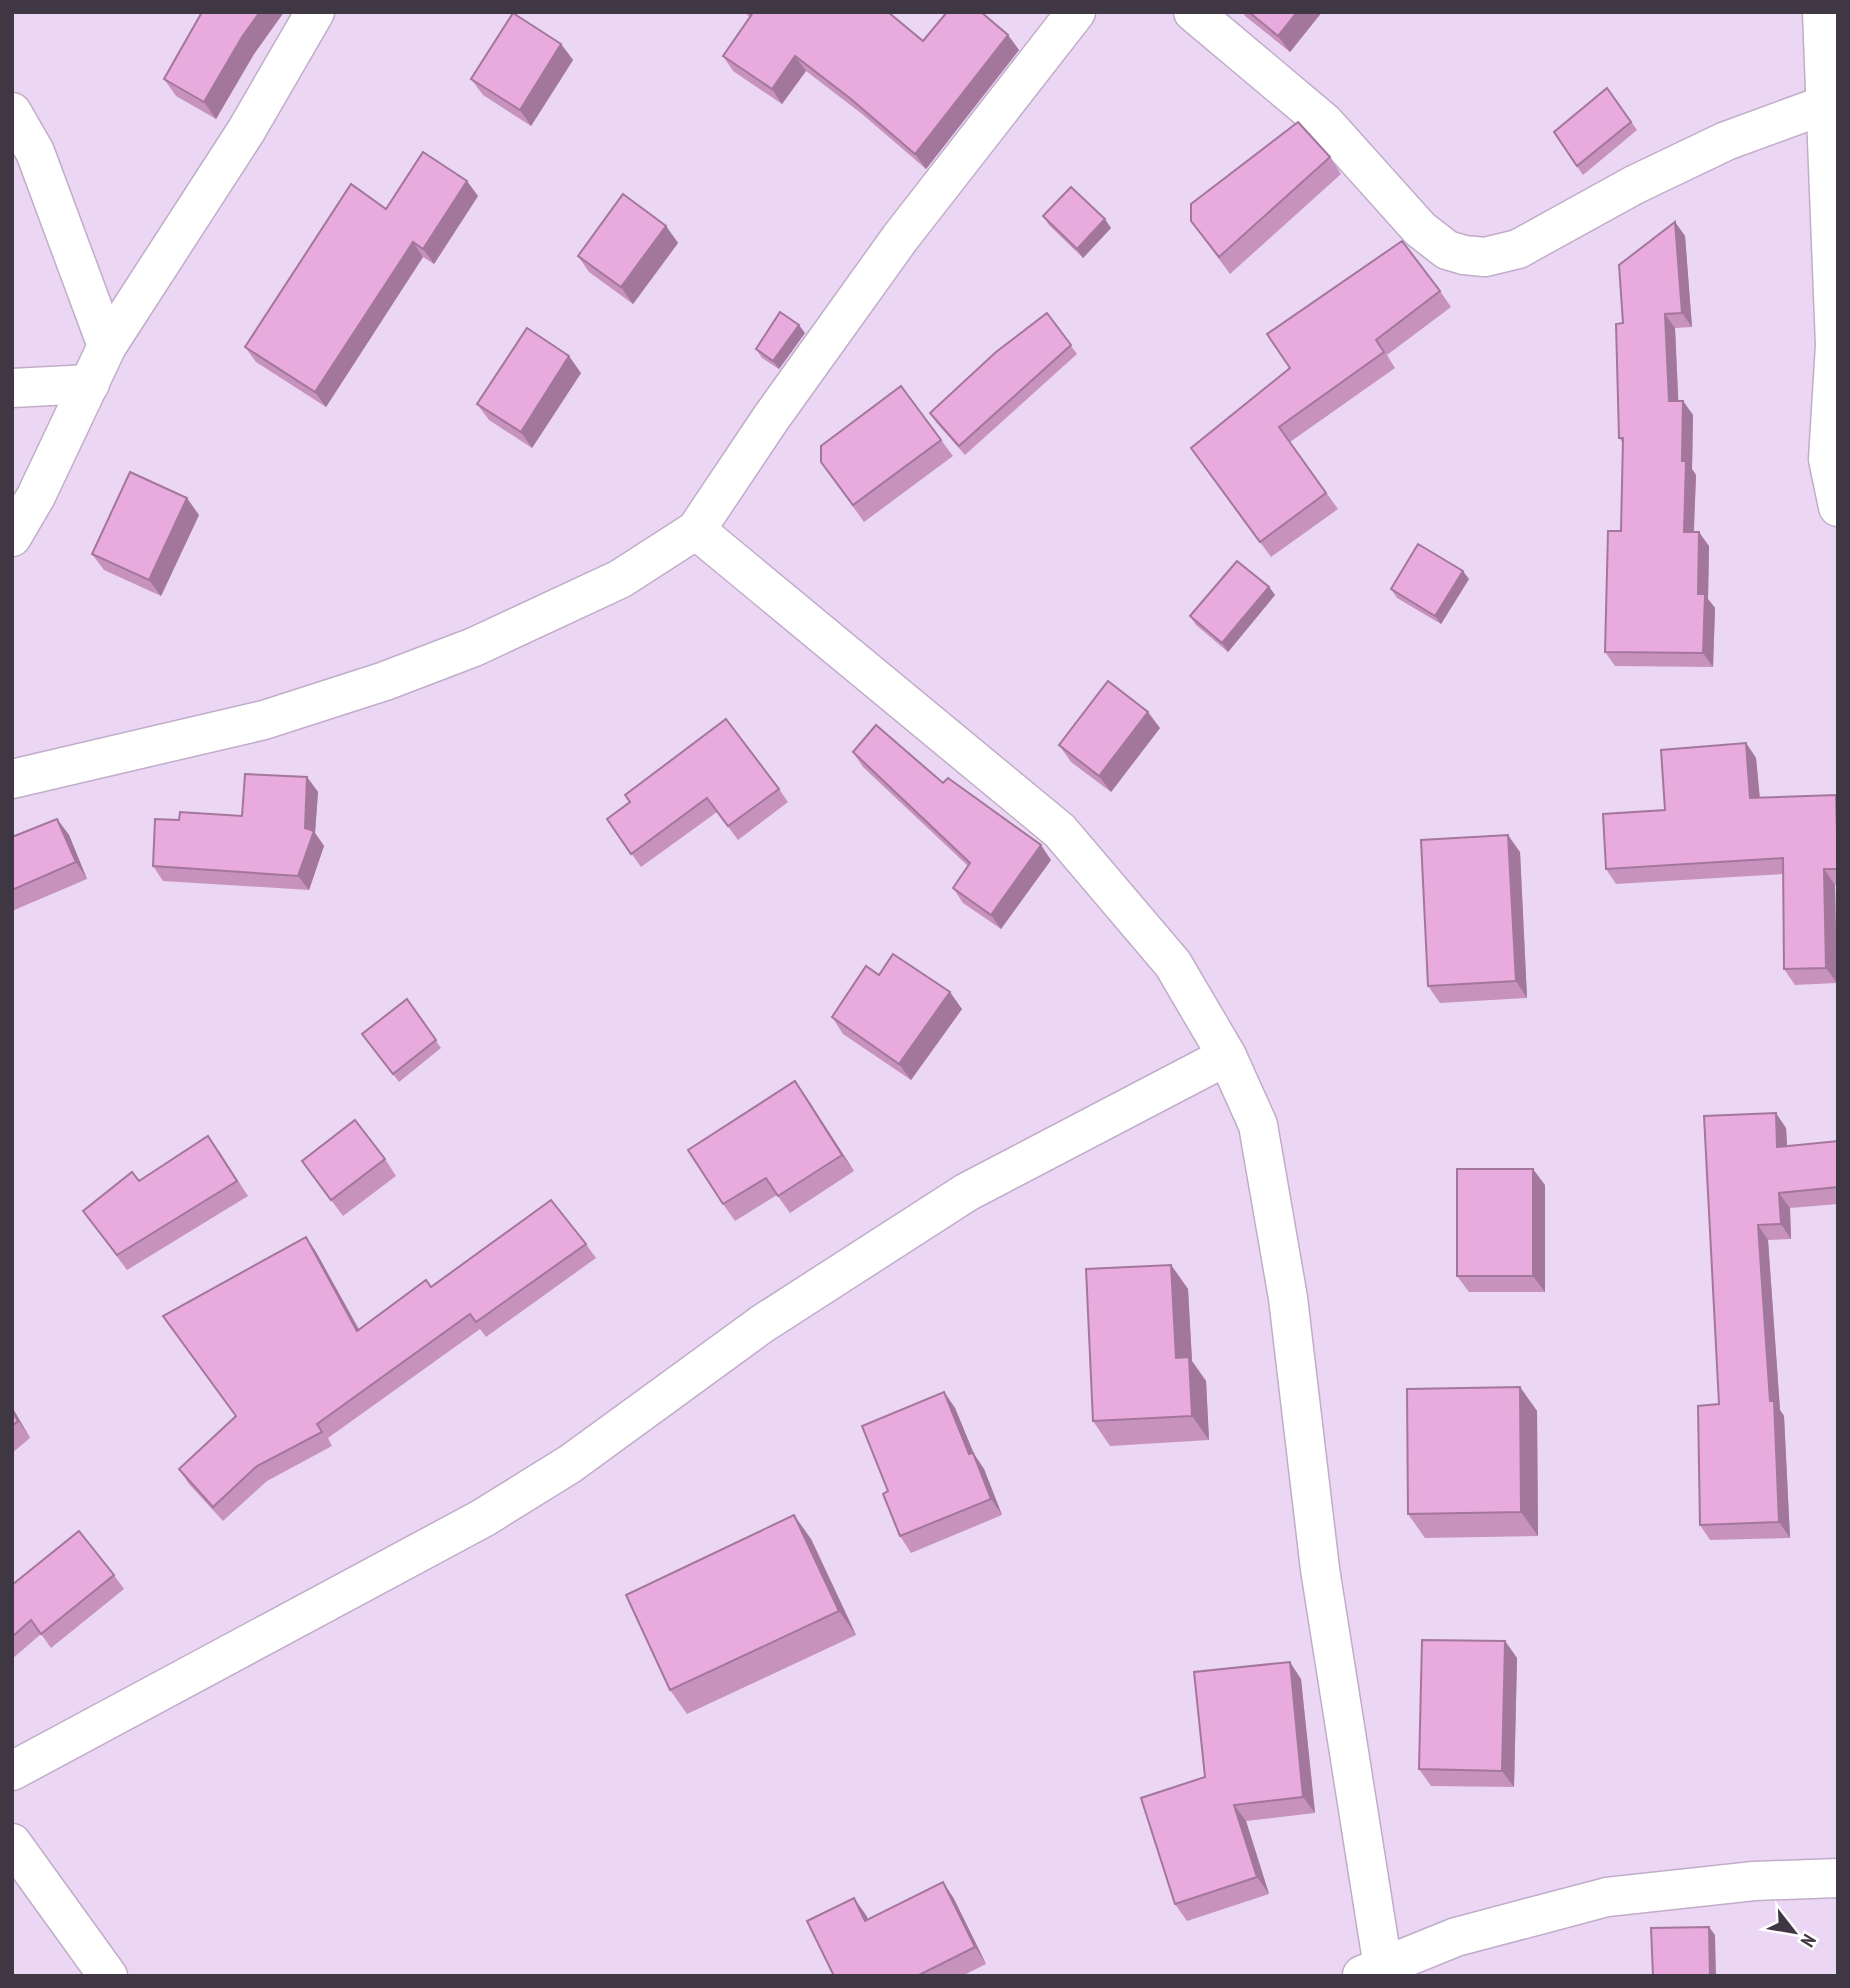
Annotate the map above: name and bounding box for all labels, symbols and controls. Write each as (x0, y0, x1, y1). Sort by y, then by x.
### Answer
north arrow (1759, 1897, 1829, 1967)
text: N (1796, 1930, 1822, 1951)

